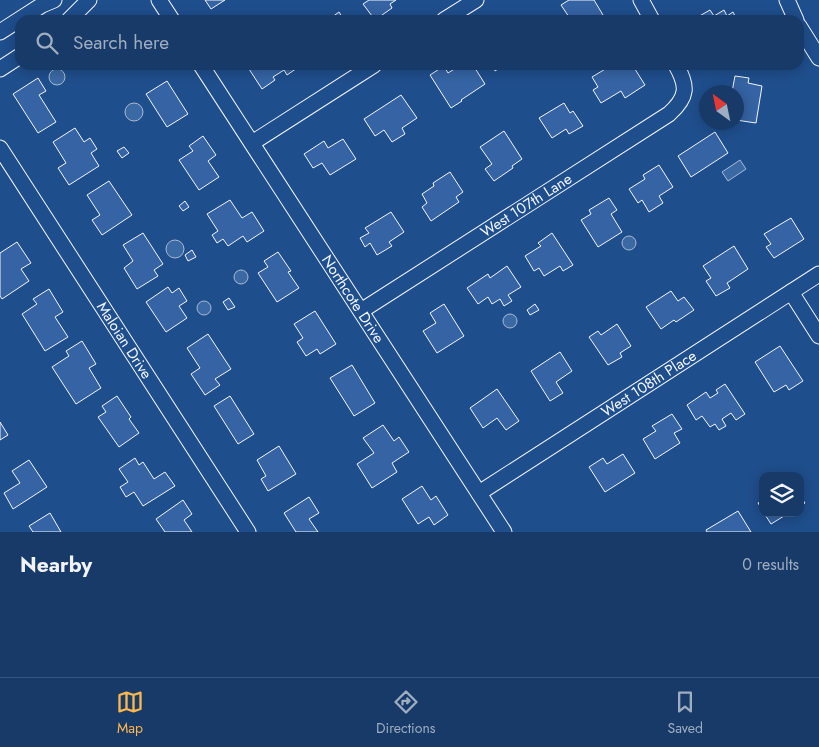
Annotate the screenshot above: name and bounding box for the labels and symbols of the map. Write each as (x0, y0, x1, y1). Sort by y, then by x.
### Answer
north arrow (699, 85, 744, 130)
street label: West 107th Lane (476, 168, 576, 243)
street label: Northcote Drive (316, 251, 390, 348)
street label: Maloian Drive (91, 297, 157, 384)
street label: West 108th Place (597, 345, 701, 422)

